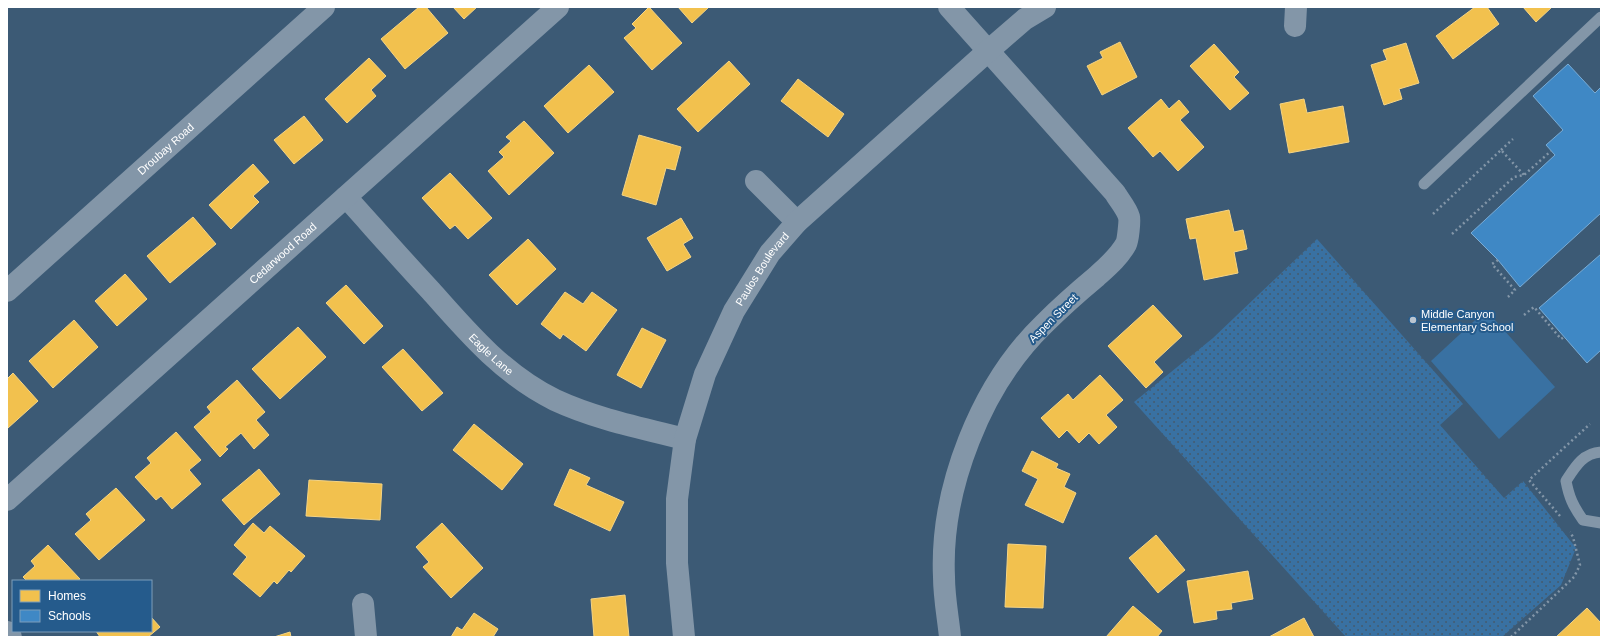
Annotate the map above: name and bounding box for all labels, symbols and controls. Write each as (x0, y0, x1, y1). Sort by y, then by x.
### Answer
street label: Droubay Road (135, 121, 196, 177)
street label: Cedarwood Road (247, 220, 319, 286)
street label: Paulos Boulevard (733, 230, 791, 308)
street label: Aspen Street (1026, 291, 1080, 345)
place label: Middle Canyon Elementary School (1421, 308, 1513, 333)
marker: Middle Canyon Elementary School (1408, 315, 1418, 325)
street label: Eagle Lane (467, 331, 516, 377)
legend (12, 580, 152, 632)
text: Homes (48, 589, 86, 603)
text: Schools (48, 609, 91, 623)

